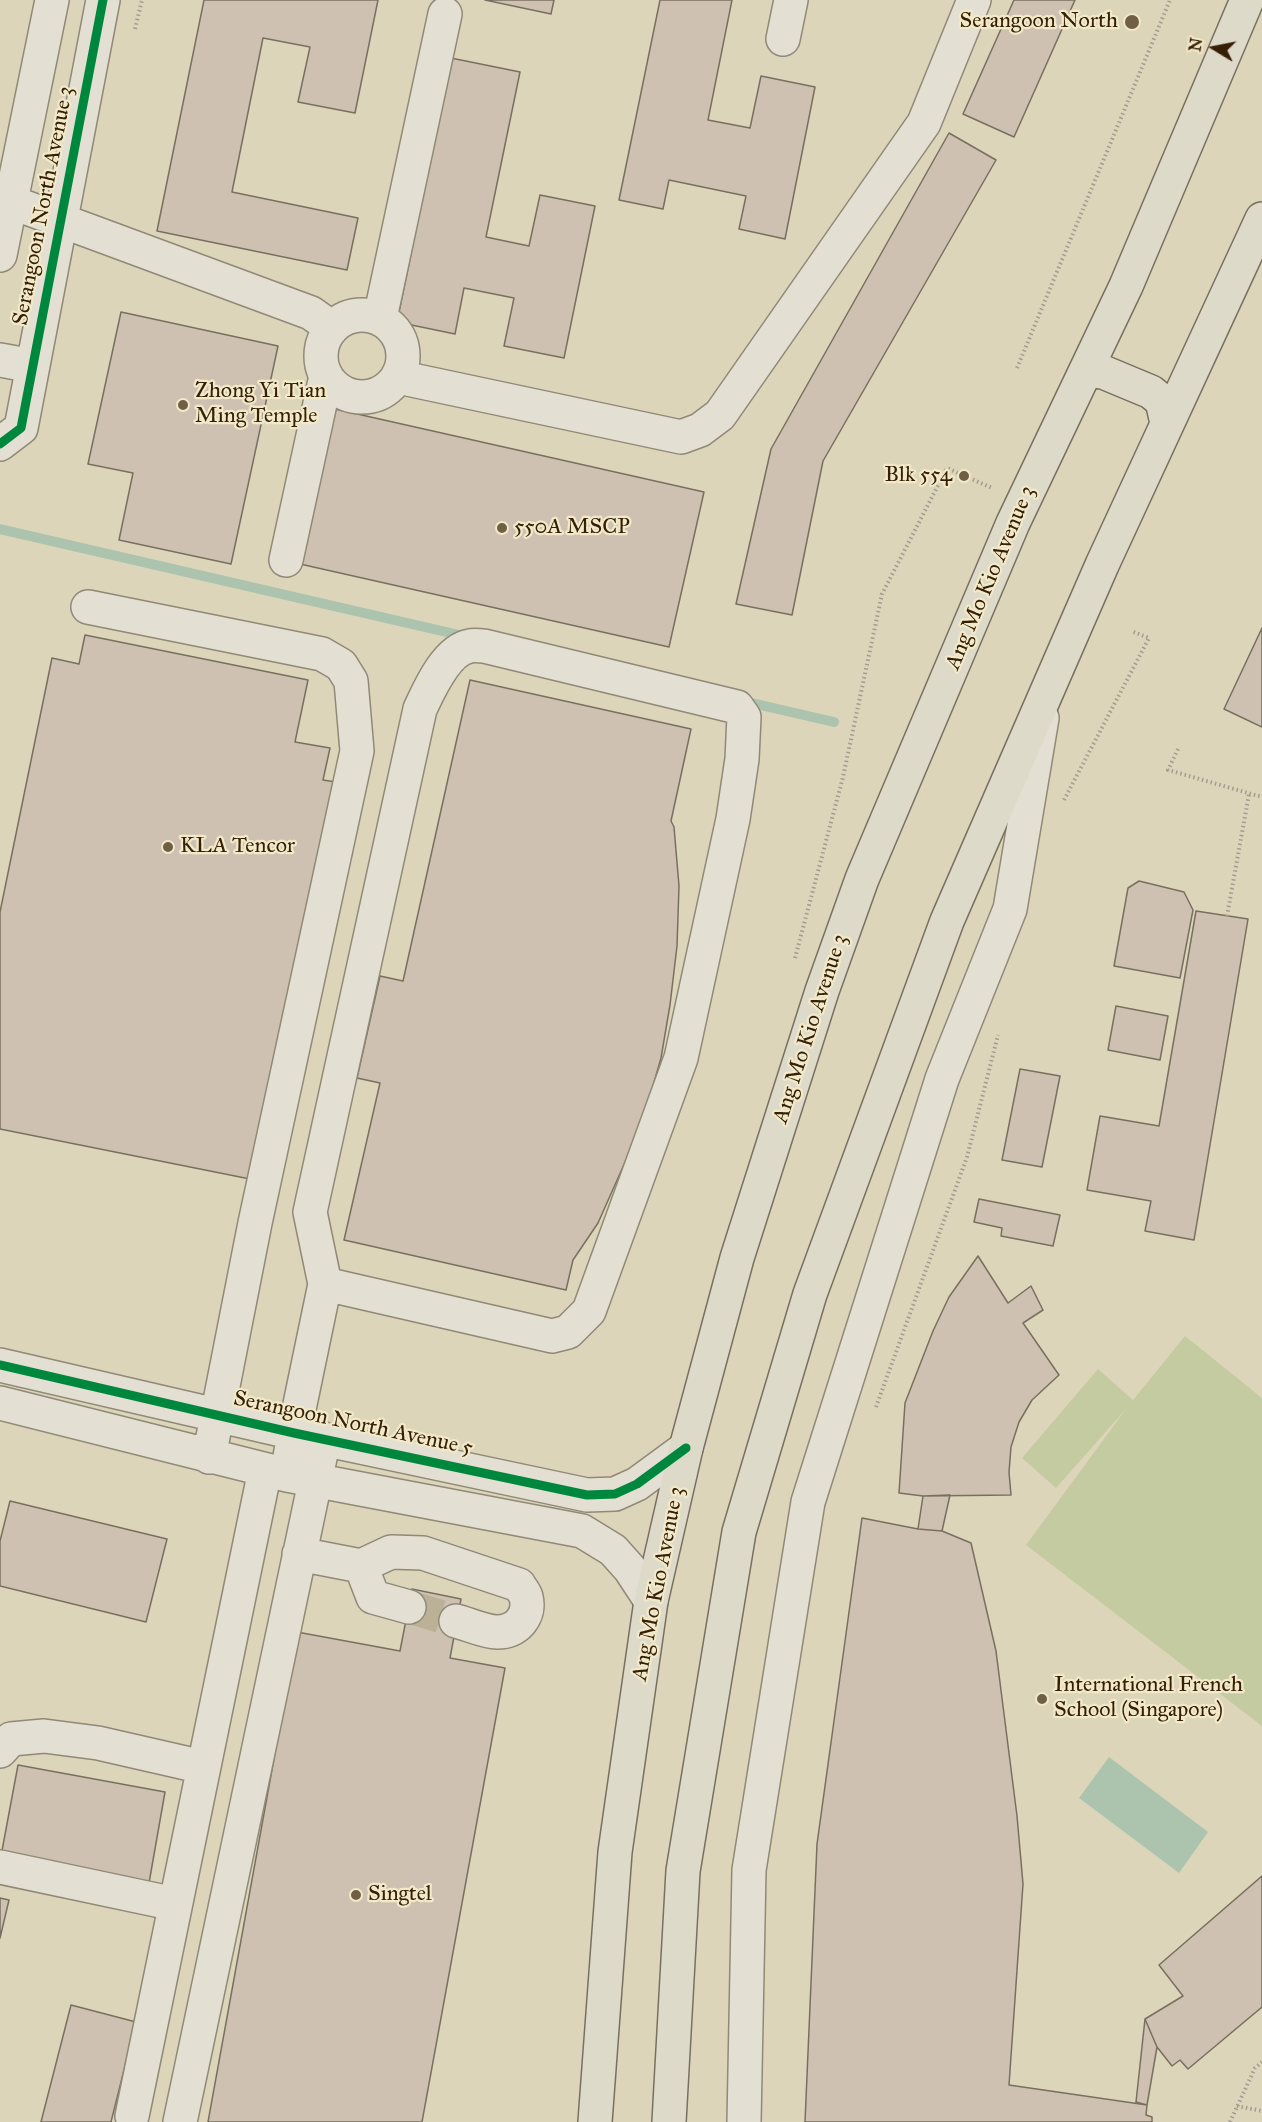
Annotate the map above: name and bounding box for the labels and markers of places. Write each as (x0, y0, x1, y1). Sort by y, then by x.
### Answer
place label: Serangoon North (960, 9, 1118, 35)
marker: Serangoon North (1123, 13, 1141, 31)
place label: Zhong Yi Tian Ming Temple (195, 379, 326, 430)
marker: Zhong Yi Tian Ming Temple (176, 398, 190, 412)
place label: Blk 554 (884, 463, 952, 489)
marker: Blk 554 (957, 469, 971, 483)
place label: 550A MSCP (514, 515, 630, 541)
marker: 550A MSCP (495, 521, 509, 535)
place label: KLA Tencor (180, 834, 295, 860)
marker: KLA Tencor (161, 840, 175, 854)
place label: International French School (Singapore) (1054, 1673, 1243, 1724)
marker: International French School (Singapore) (1035, 1692, 1049, 1706)
place label: Singtel (368, 1882, 432, 1908)
marker: Singtel (349, 1888, 363, 1902)

